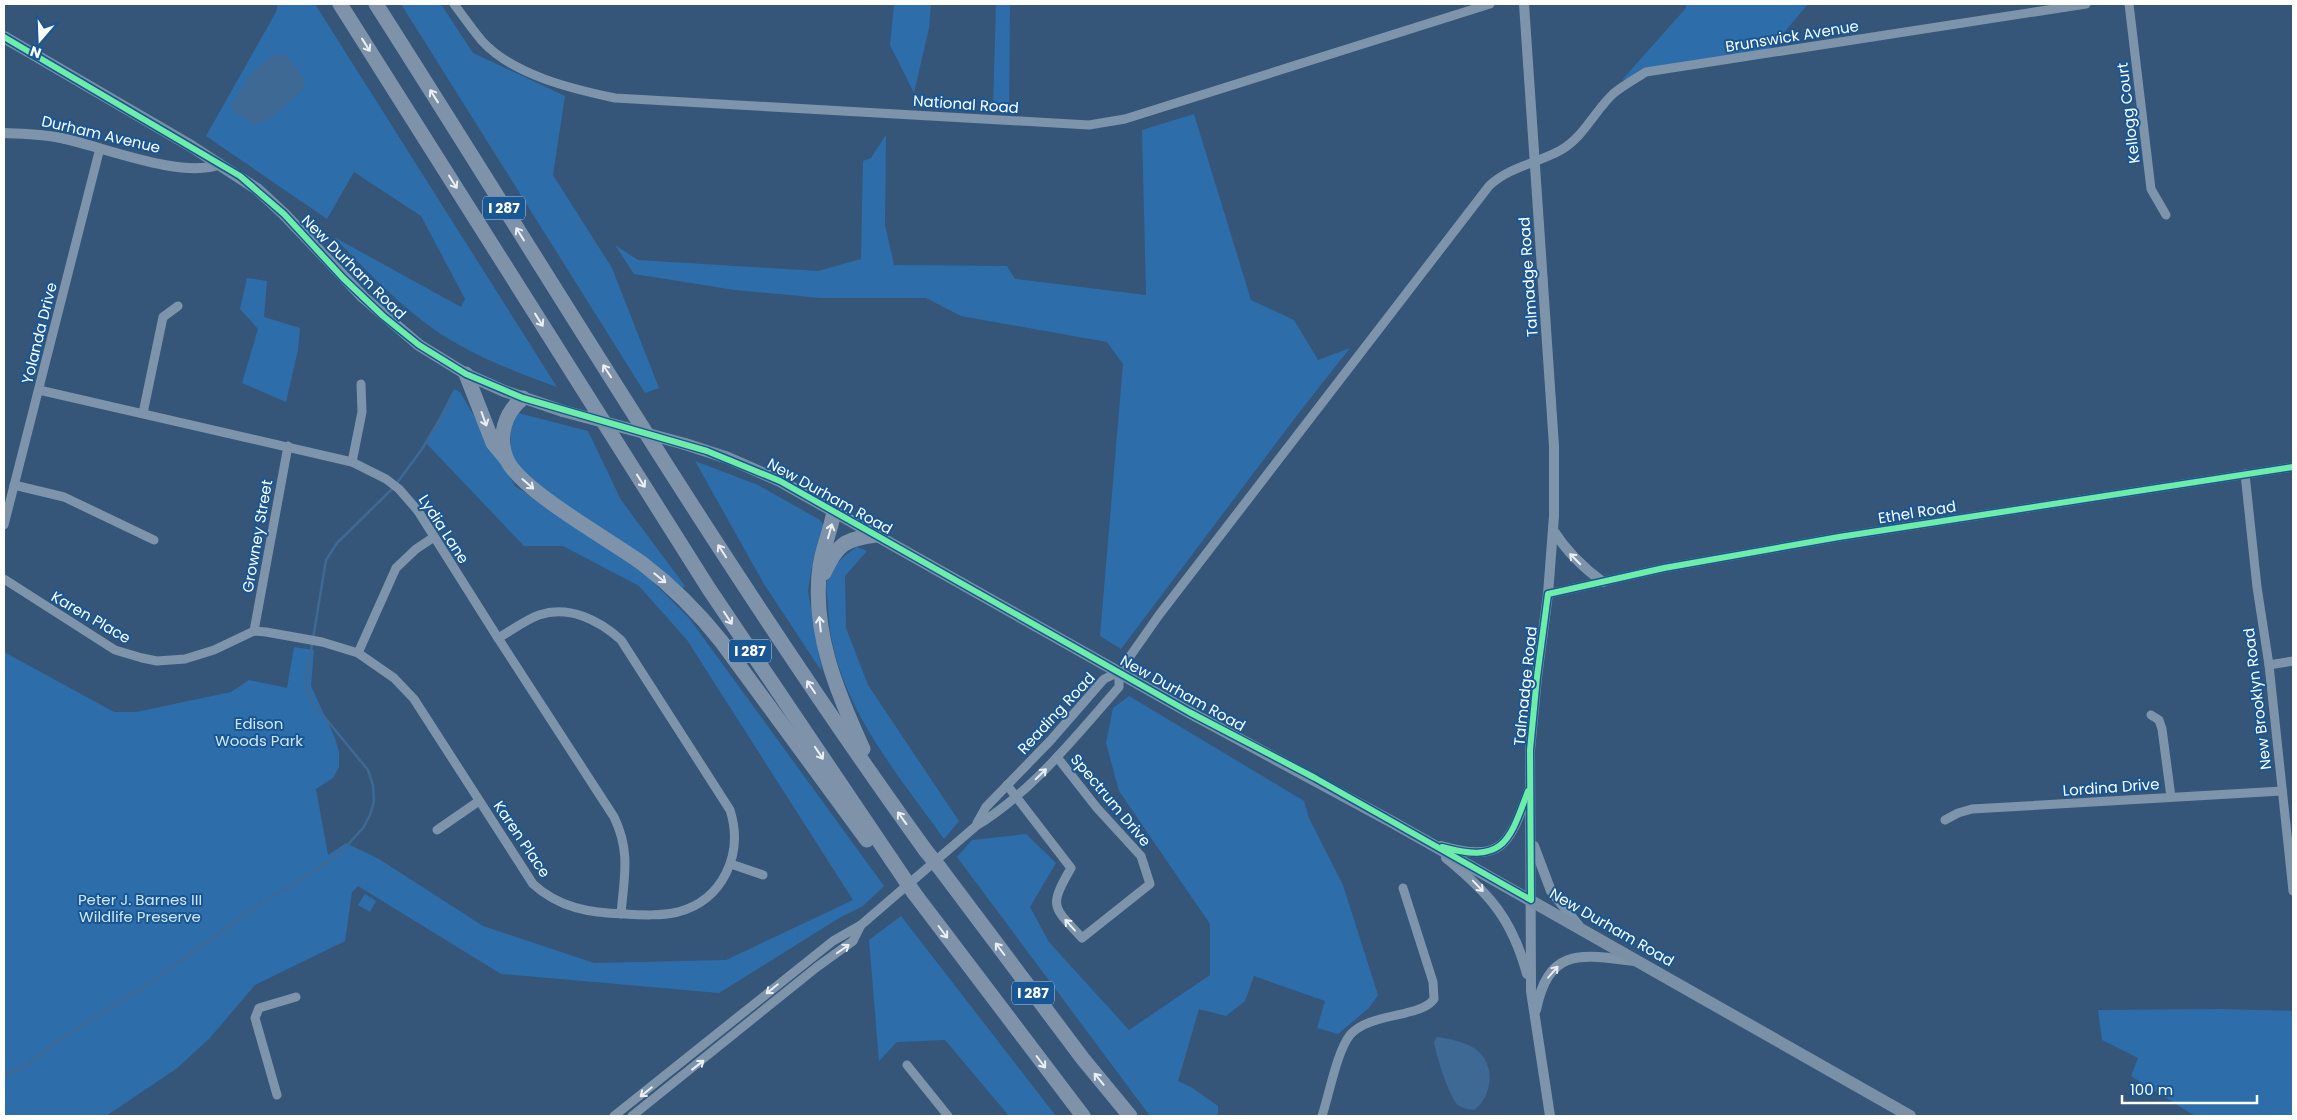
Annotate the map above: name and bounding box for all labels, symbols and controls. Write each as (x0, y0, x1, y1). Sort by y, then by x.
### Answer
north arrow (15, 15, 65, 65)
street label: Brunswick Avenue (1724, 15, 1860, 57)
one-way arrow (361, 38, 371, 52)
text: N (28, 41, 44, 63)
street label: Kellogg Court (2111, 61, 2145, 165)
one-way arrow (428, 89, 439, 103)
street label: National Road (912, 90, 1020, 118)
street label: Durham Avenue (40, 110, 162, 158)
one-way arrow (448, 175, 458, 189)
road number: I 287 (483, 197, 525, 220)
street label: New Durham Road (297, 210, 411, 324)
street label: Talmadge Road (1513, 216, 1543, 338)
one-way arrow (515, 227, 525, 241)
street label: Yolanda Drive (16, 280, 62, 386)
one-way arrow (535, 312, 545, 326)
one-way arrow (602, 364, 612, 378)
one-way arrow (480, 411, 489, 426)
street label: New Durham Road (764, 453, 896, 539)
one-way arrow (637, 474, 647, 488)
street label: Growney Street (237, 478, 277, 594)
one-way arrow (522, 478, 535, 490)
street label: Lydia Lane (414, 490, 474, 568)
street label: Ethel Road (1876, 495, 1958, 529)
one-way arrow (826, 524, 835, 540)
one-way arrow (717, 545, 727, 559)
one-way arrow (1568, 553, 1581, 565)
one-way arrow (654, 573, 667, 584)
street label: Karen Place (47, 586, 135, 648)
one-way arrow (724, 611, 734, 625)
one-way arrow (816, 616, 825, 632)
street label: Talmadge Road (1508, 625, 1542, 747)
street label: New Brooklyn Road (2238, 627, 2276, 771)
road number: I 287 (729, 640, 771, 662)
street label: New Durham Road (1117, 650, 1249, 736)
street label: Reading Road (1012, 667, 1100, 759)
one-way arrow (806, 680, 817, 694)
park label: Edison Woods Park (215, 713, 303, 751)
one-way arrow (814, 746, 824, 760)
street label: Spectrum Drive (1066, 749, 1156, 851)
one-way arrow (1034, 768, 1046, 780)
street label: Lordina Drive (2062, 773, 2160, 801)
street label: Karen Place (489, 796, 555, 882)
one-way arrow (897, 812, 908, 825)
one-way arrow (1472, 879, 1484, 892)
street label: New Durham Road (1546, 883, 1678, 971)
park label: Peter J. Barnes III Wildlife Preserve (78, 889, 202, 927)
one-way arrow (1065, 919, 1076, 932)
one-way arrow (938, 925, 949, 938)
one-way arrow (995, 943, 1006, 956)
one-way arrow (835, 944, 849, 954)
one-way arrow (1547, 966, 1558, 979)
road number: I 287 (1012, 981, 1054, 1004)
one-way arrow (766, 984, 779, 995)
one-way arrow (1036, 1055, 1046, 1069)
one-way arrow (691, 1059, 704, 1070)
one-way arrow (1093, 1072, 1105, 1085)
scale bar (2122, 1072, 2257, 1104)
text: 100 m (2130, 1079, 2173, 1100)
one-way arrow (640, 1086, 653, 1097)

